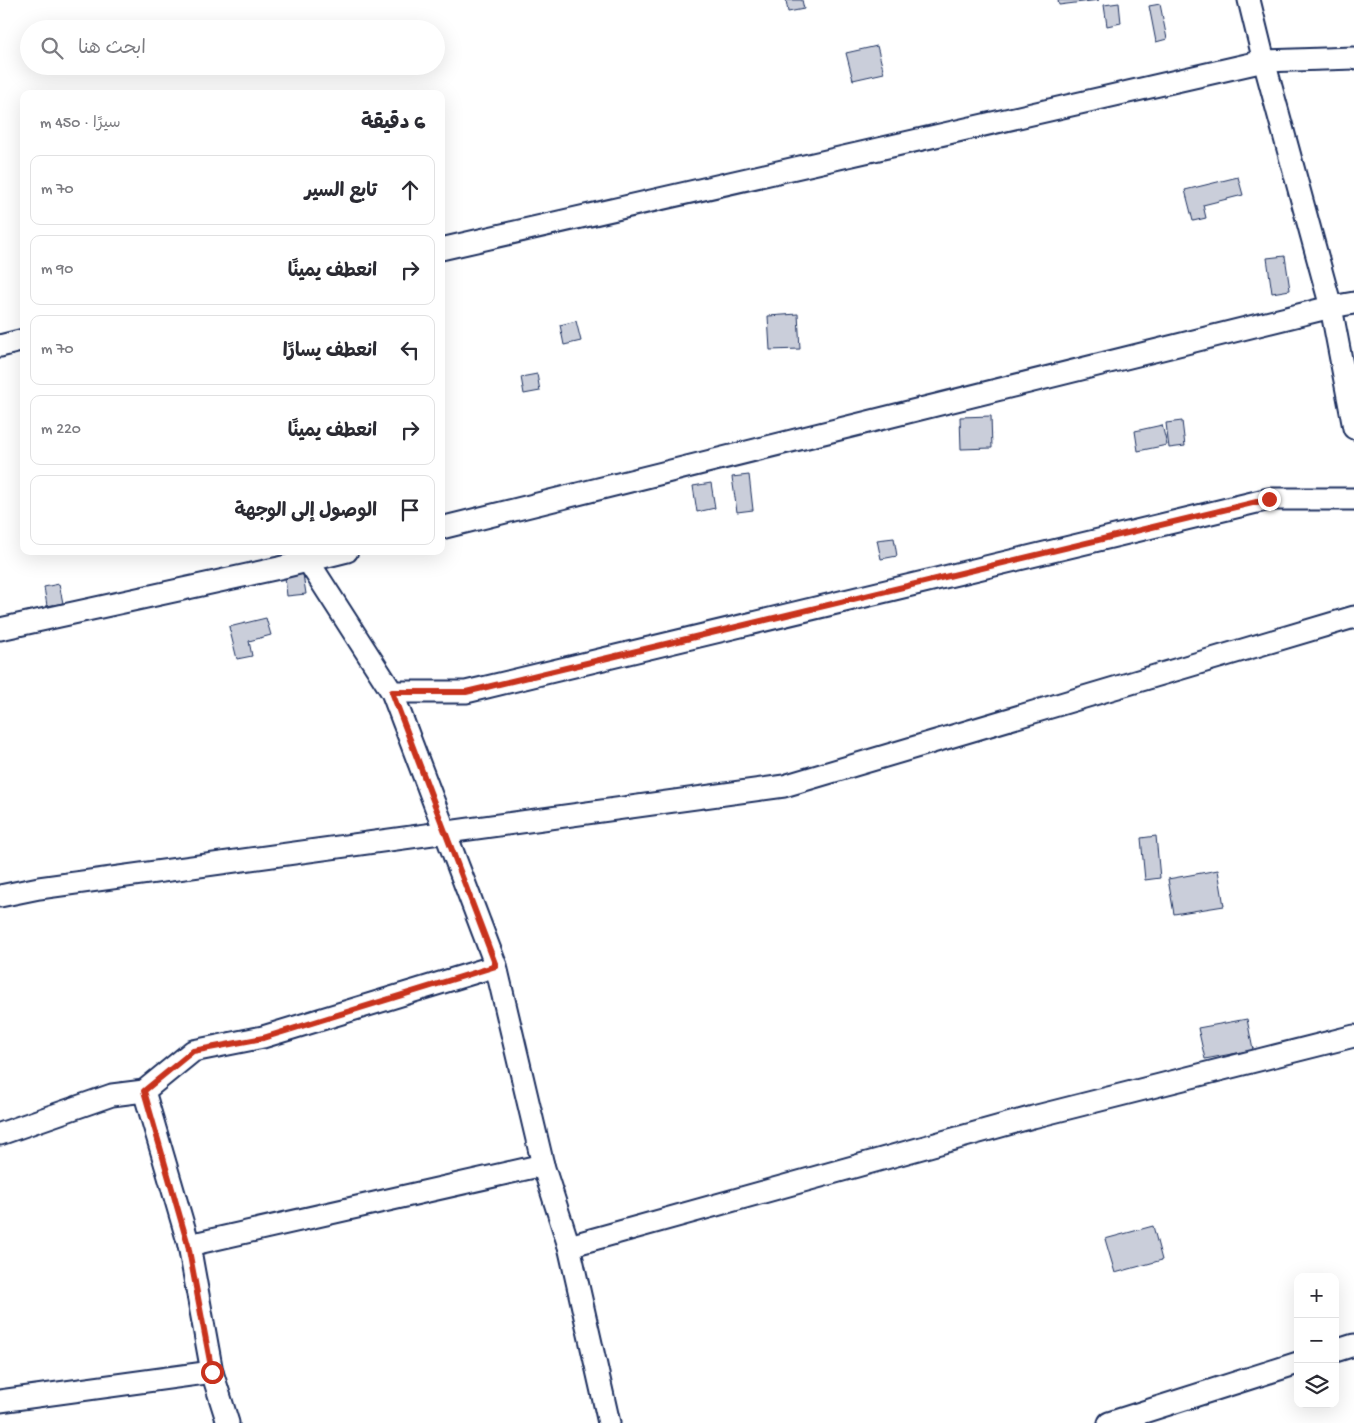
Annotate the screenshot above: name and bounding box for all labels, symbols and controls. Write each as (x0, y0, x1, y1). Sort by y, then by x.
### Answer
search box (20, 20, 445, 75)
icon: search (38, 34, 66, 62)
text: ابحث هنا (78, 38, 146, 61)
text: 6 دقيقة (361, 112, 425, 137)
text: سيرًا · 450 m (40, 115, 121, 134)
icon: ahead (396, 176, 424, 204)
text: 70 m (41, 181, 74, 200)
text: تابع السير (305, 181, 377, 204)
icon: right (396, 256, 424, 284)
text: 90 m (41, 261, 73, 280)
text: انعطف يمينًا (288, 261, 377, 284)
icon: left (396, 336, 424, 364)
text: 70 m (41, 341, 74, 360)
text: انعطف يسارًا (283, 341, 377, 364)
icon: right (396, 416, 424, 444)
text: 220 m (41, 421, 81, 440)
text: انعطف يمينًا (288, 421, 377, 444)
route end (1258, 488, 1281, 511)
icon: arrive (396, 496, 424, 524)
text: الوصول إلى الوجهة (234, 501, 377, 524)
map controls (1294, 1273, 1339, 1408)
button: + (1294, 1273, 1339, 1318)
button: − (1294, 1318, 1339, 1363)
route start (201, 1361, 224, 1384)
button: layers (1294, 1363, 1339, 1408)

